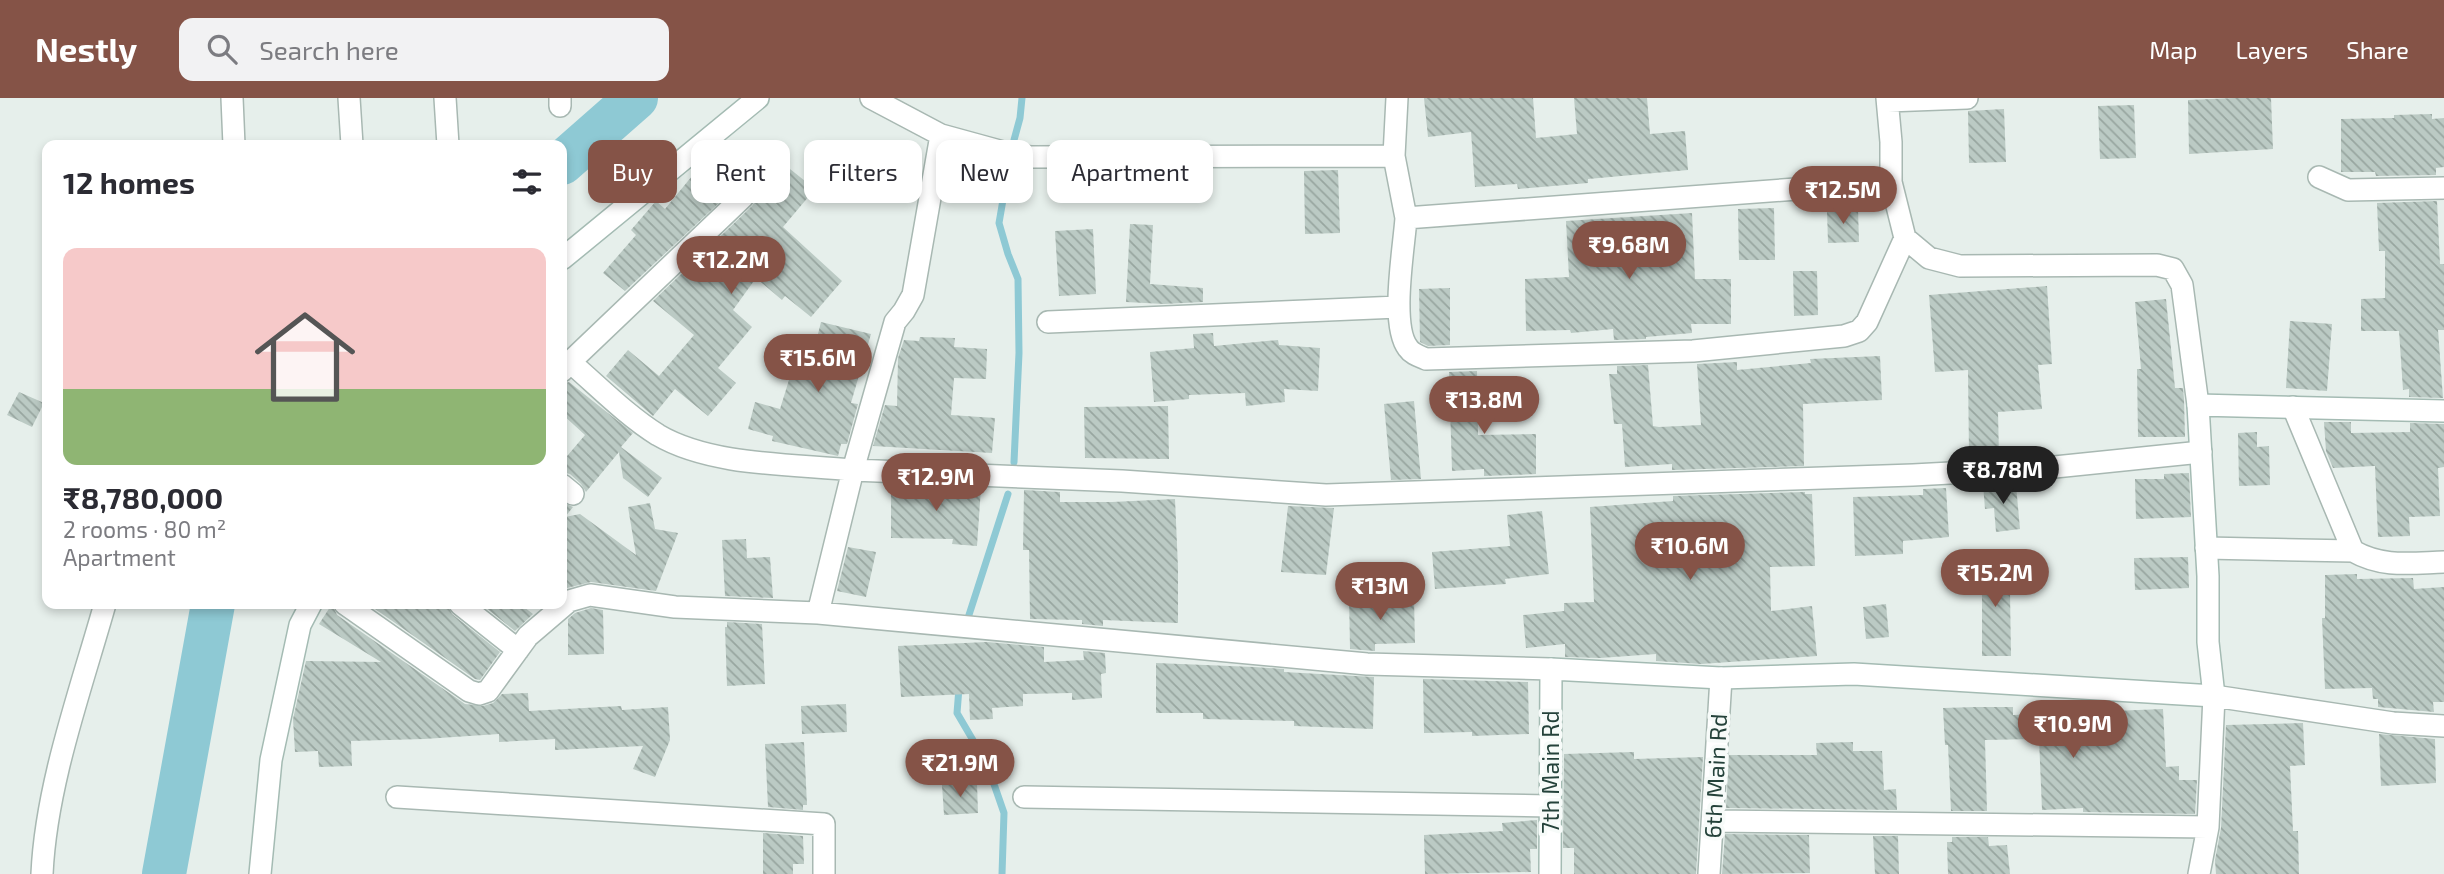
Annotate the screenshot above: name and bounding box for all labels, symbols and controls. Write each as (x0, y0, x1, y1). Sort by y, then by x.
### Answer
search box (179, 18, 669, 81)
text: Nestly (35, 29, 137, 69)
icon: search (203, 30, 241, 68)
text: Search here (259, 34, 399, 65)
text: Map (2149, 35, 2197, 64)
text: Layers (2235, 35, 2308, 64)
text: Share (2346, 35, 2409, 64)
chip: Buy (588, 140, 677, 203)
chip: Rent (691, 140, 790, 203)
chip: Filters (804, 140, 922, 203)
chip: New (936, 140, 1033, 203)
chip: Apartment (1047, 140, 1213, 203)
icon: filters (508, 163, 546, 201)
text: 12 homes (63, 164, 195, 200)
pin: ₹12.5M (1786, 166, 1900, 226)
text: ₹12.5M (1805, 175, 1881, 203)
pin: ₹9.68M (1572, 222, 1686, 281)
text: ₹9.68M (1588, 230, 1670, 258)
pin: ₹12.2M (674, 236, 788, 296)
text: ₹12.2M (693, 245, 769, 273)
icon: home (242, 294, 368, 420)
pin: ₹15.6M (761, 334, 875, 394)
text: ₹15.6M (780, 343, 856, 371)
pin: ₹13.8M (1427, 376, 1541, 436)
text: ₹13.8M (1445, 385, 1523, 413)
pin: ₹8.78M (1946, 446, 2060, 506)
pin: ₹12.9M (879, 454, 993, 513)
text: ₹8.78M (1963, 455, 2043, 483)
text: ₹12.9M (897, 462, 975, 490)
text: ₹8,780,000 (63, 479, 223, 515)
text: 2 rooms · 80 m² (63, 515, 226, 543)
pin: ₹10.6M (1633, 522, 1747, 582)
text: ₹10.6M (1651, 531, 1729, 559)
text: Apartment (63, 543, 176, 571)
pin: ₹15.2M (1938, 550, 2052, 609)
text: ₹15.2M (1957, 558, 2033, 586)
pin: ₹13M (1339, 562, 1421, 622)
text: ₹13M (1351, 571, 1409, 599)
pin: ₹10.9M (2016, 700, 2130, 760)
text: ₹10.9M (2034, 709, 2112, 737)
street label: 7th Main Rd (1536, 710, 1564, 834)
street label: 6th Main Rd (1698, 713, 1732, 839)
pin: ₹21.9M (903, 740, 1017, 799)
text: ₹21.9M (921, 748, 999, 776)

